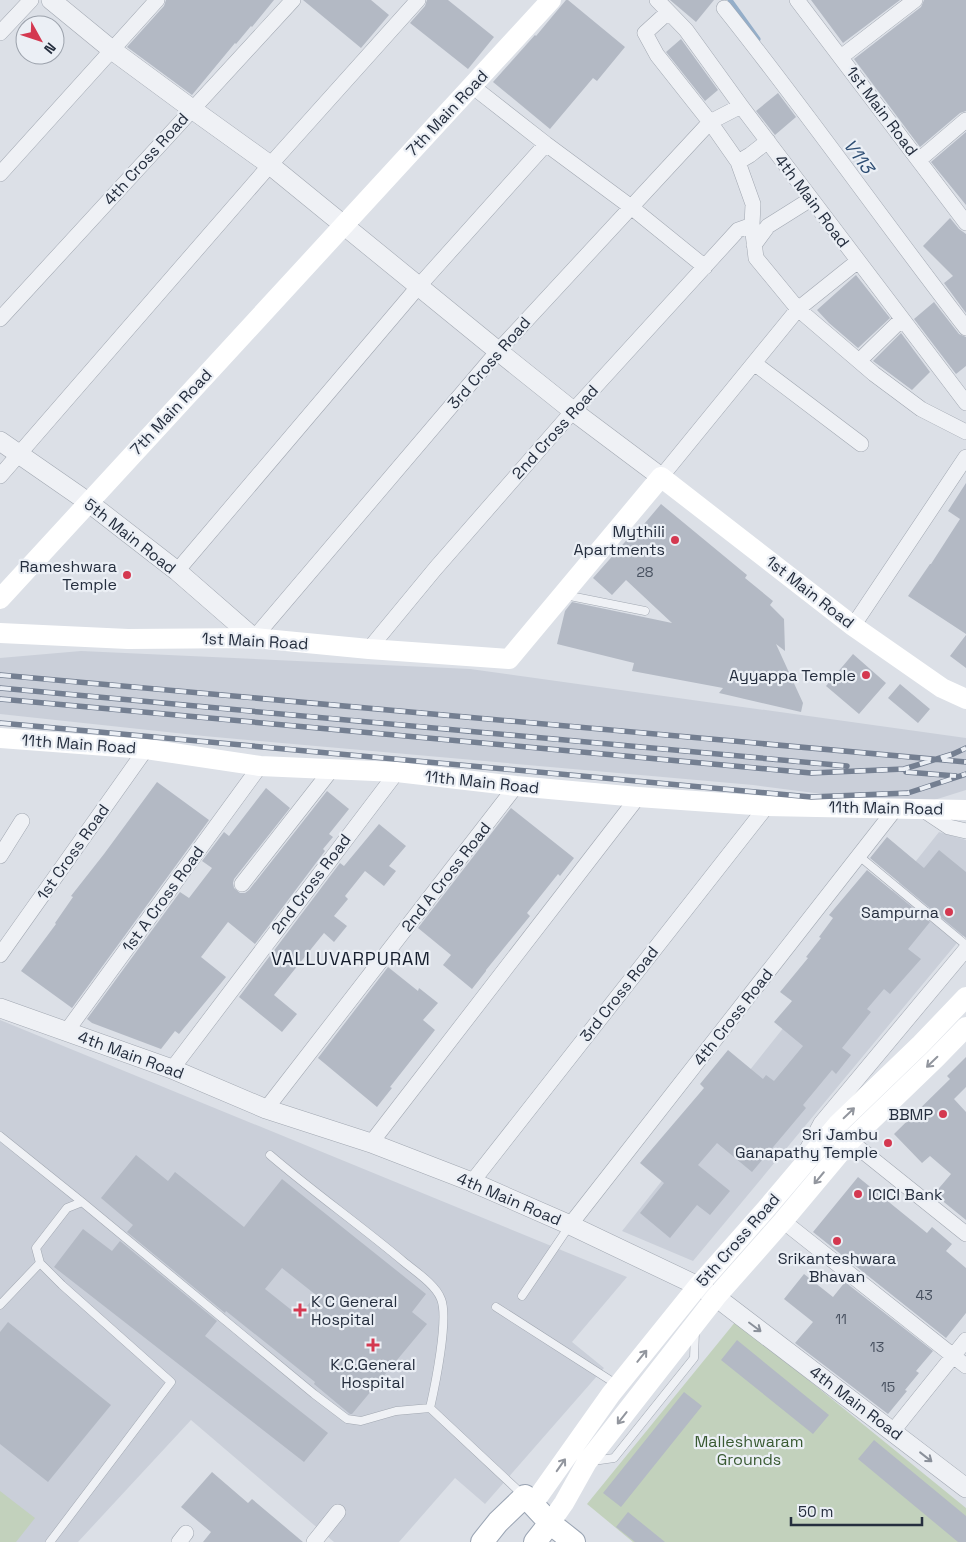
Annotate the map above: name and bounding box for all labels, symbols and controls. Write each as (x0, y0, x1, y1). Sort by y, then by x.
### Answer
north arrow (15, 15, 65, 65)
text: N (40, 39, 60, 58)
street label: 1st Main Road (842, 62, 922, 160)
street label: 7th Main Road (402, 65, 492, 161)
street label: 4th Cross Road (99, 108, 193, 210)
water label: V113 (839, 134, 880, 179)
street label: 4th Main Road (770, 150, 854, 252)
street label: 3rd Cross Road (443, 312, 535, 414)
street label: 7th Main Road (126, 364, 216, 460)
street label: 2nd Cross Road (507, 380, 603, 484)
street label: 5th Main Road (80, 494, 180, 578)
place label: Mythili Apartments (573, 521, 665, 560)
marker: Mythili Apartments (669, 534, 681, 546)
street label: 1st Main Road (762, 551, 858, 633)
place label: Rameshwara Temple (19, 556, 117, 595)
house number: 28 (636, 563, 654, 581)
marker: Rameshwara Temple (121, 569, 133, 581)
street label: 1st Main Road (201, 628, 309, 654)
place label: Ayyappa Temple (729, 665, 856, 686)
marker: Ayyappa Temple (860, 669, 872, 681)
street label: 11th Main Road (21, 730, 137, 758)
street label: 11th Main Road (424, 766, 540, 798)
street label: 11th Main Road (828, 796, 944, 820)
street label: 1st Cross Road (32, 800, 114, 904)
street label: 2nd A Cross Road (397, 818, 495, 936)
street label: 2nd Cross Road (266, 830, 356, 938)
street label: 1st A Cross Road (117, 842, 209, 956)
place label: Sampurna (861, 902, 939, 923)
marker: Sampurna (943, 906, 955, 918)
street label: 3rd Cross Road (575, 942, 663, 1046)
district label: VALLUVARPURAM (271, 947, 431, 970)
street label: 4th Cross Road (689, 964, 777, 1070)
street label: 4th Main Road (75, 1026, 187, 1084)
one-way arrow (926, 1056, 938, 1068)
place label: BBMP (888, 1104, 933, 1125)
one-way arrow (843, 1107, 855, 1119)
marker: BBMP (937, 1108, 949, 1120)
place label: Sri Jambu Ganapathy Temple (735, 1124, 878, 1163)
marker: Sri Jambu Ganapathy Temple (882, 1137, 894, 1149)
street label: 4th Main Road (454, 1168, 564, 1230)
one-way arrow (813, 1172, 825, 1185)
place label: ICICI Bank (868, 1184, 943, 1205)
marker: ICICI Bank (852, 1188, 864, 1200)
street label: 5th Cross Road (692, 1189, 784, 1291)
marker: Srikanteshwara Bhavan (831, 1235, 843, 1247)
place label: Srikanteshwara Bhavan (778, 1248, 896, 1287)
house number: 43 (915, 1286, 933, 1304)
place label: K C General Hospital (311, 1291, 397, 1330)
marker: K C General Hospital (293, 1303, 307, 1317)
house number: 11 (835, 1310, 847, 1328)
one-way arrow (748, 1321, 761, 1332)
marker: K.C.General Hospital (366, 1338, 380, 1352)
house number: 13 (870, 1338, 884, 1356)
one-way arrow (636, 1350, 647, 1363)
place label: K.C.General Hospital (330, 1354, 416, 1393)
street label: 4th Main Road (805, 1361, 907, 1445)
house number: 15 (881, 1378, 895, 1396)
one-way arrow (617, 1411, 628, 1424)
park label: Malleshwaram Grounds (694, 1431, 804, 1470)
one-way arrow (919, 1451, 932, 1462)
one-way arrow (556, 1458, 566, 1472)
scale bar (791, 1494, 922, 1526)
text: 50 m (798, 1502, 833, 1521)

